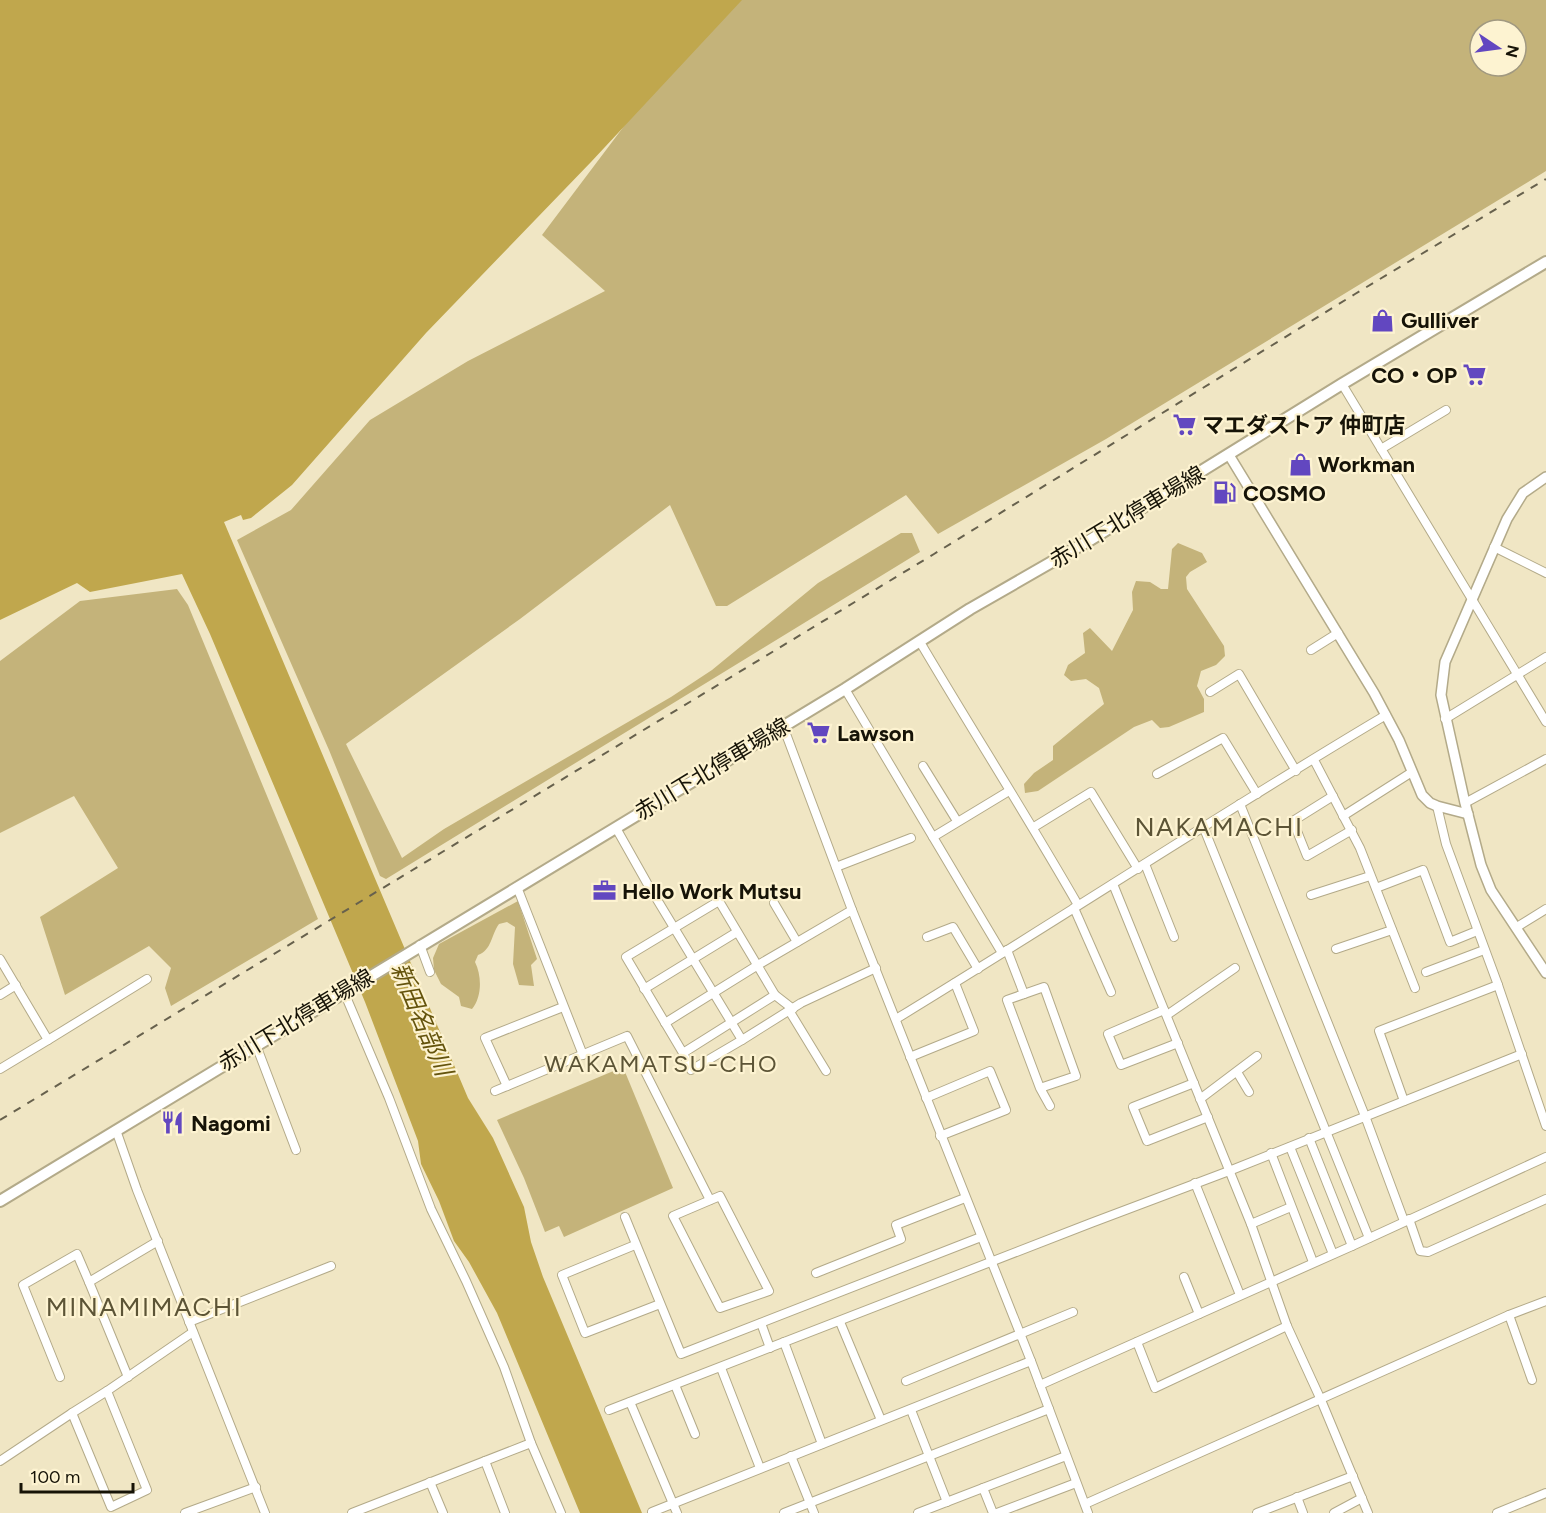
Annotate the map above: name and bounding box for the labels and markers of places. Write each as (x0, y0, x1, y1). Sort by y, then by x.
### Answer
shop icon: Gulliver (1370, 307, 1396, 333)
place label: Gulliver (1401, 307, 1479, 334)
place label: CO・OP (1371, 362, 1457, 389)
supermarket icon: CO・OP (1462, 362, 1488, 388)
supermarket icon: マエダストア 仲町店 (1171, 412, 1197, 438)
place label: マエダストア 仲町店 (1202, 412, 1405, 439)
shop icon: Workman (1287, 451, 1313, 477)
place label: Workman (1318, 451, 1415, 478)
fuel station icon: COSMO (1212, 480, 1238, 506)
place label: COSMO (1243, 480, 1326, 507)
supermarket icon: Lawson (806, 720, 832, 746)
place label: Lawson (837, 720, 914, 747)
office icon: Hello Work Mutsu (591, 878, 617, 904)
place label: Hello Work Mutsu (622, 878, 801, 905)
restaurant icon: Nagomi (160, 1110, 186, 1136)
place label: Nagomi (191, 1110, 271, 1137)

